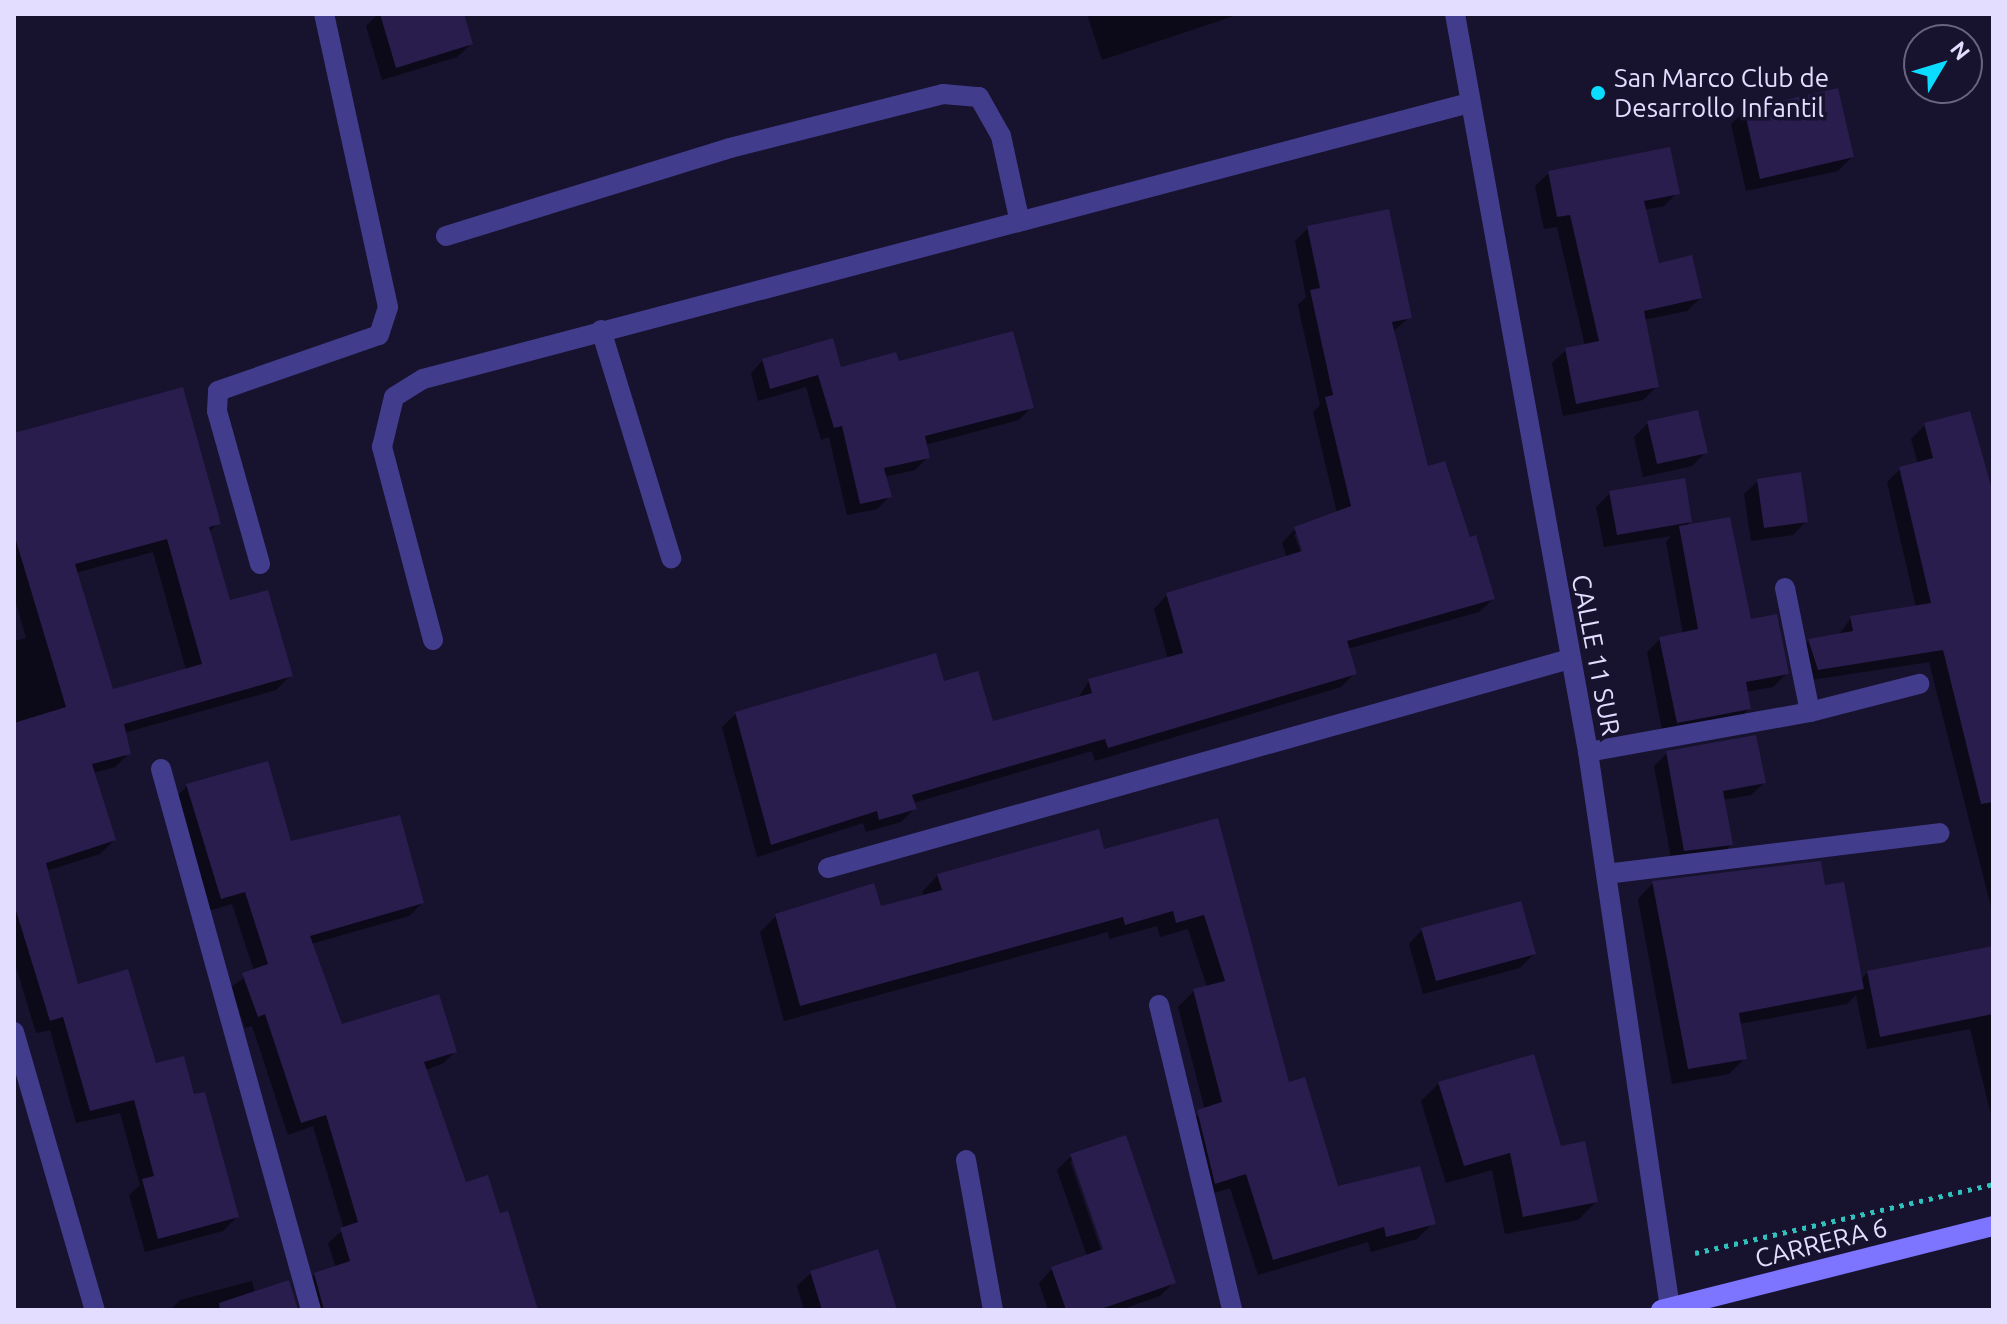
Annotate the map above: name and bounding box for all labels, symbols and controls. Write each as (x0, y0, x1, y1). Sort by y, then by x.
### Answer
north arrow (1903, 24, 1983, 104)
text: N (1946, 36, 1976, 64)
place label: San Marco Club de Desarrollo Infantil (1614, 62, 1829, 124)
marker: San Marco Club de Desarrollo Infantil (1589, 84, 1607, 102)
street label: CALLE 11 SUR (1565, 572, 1627, 738)
street label: CARRERA 6 (1752, 1212, 1890, 1274)

